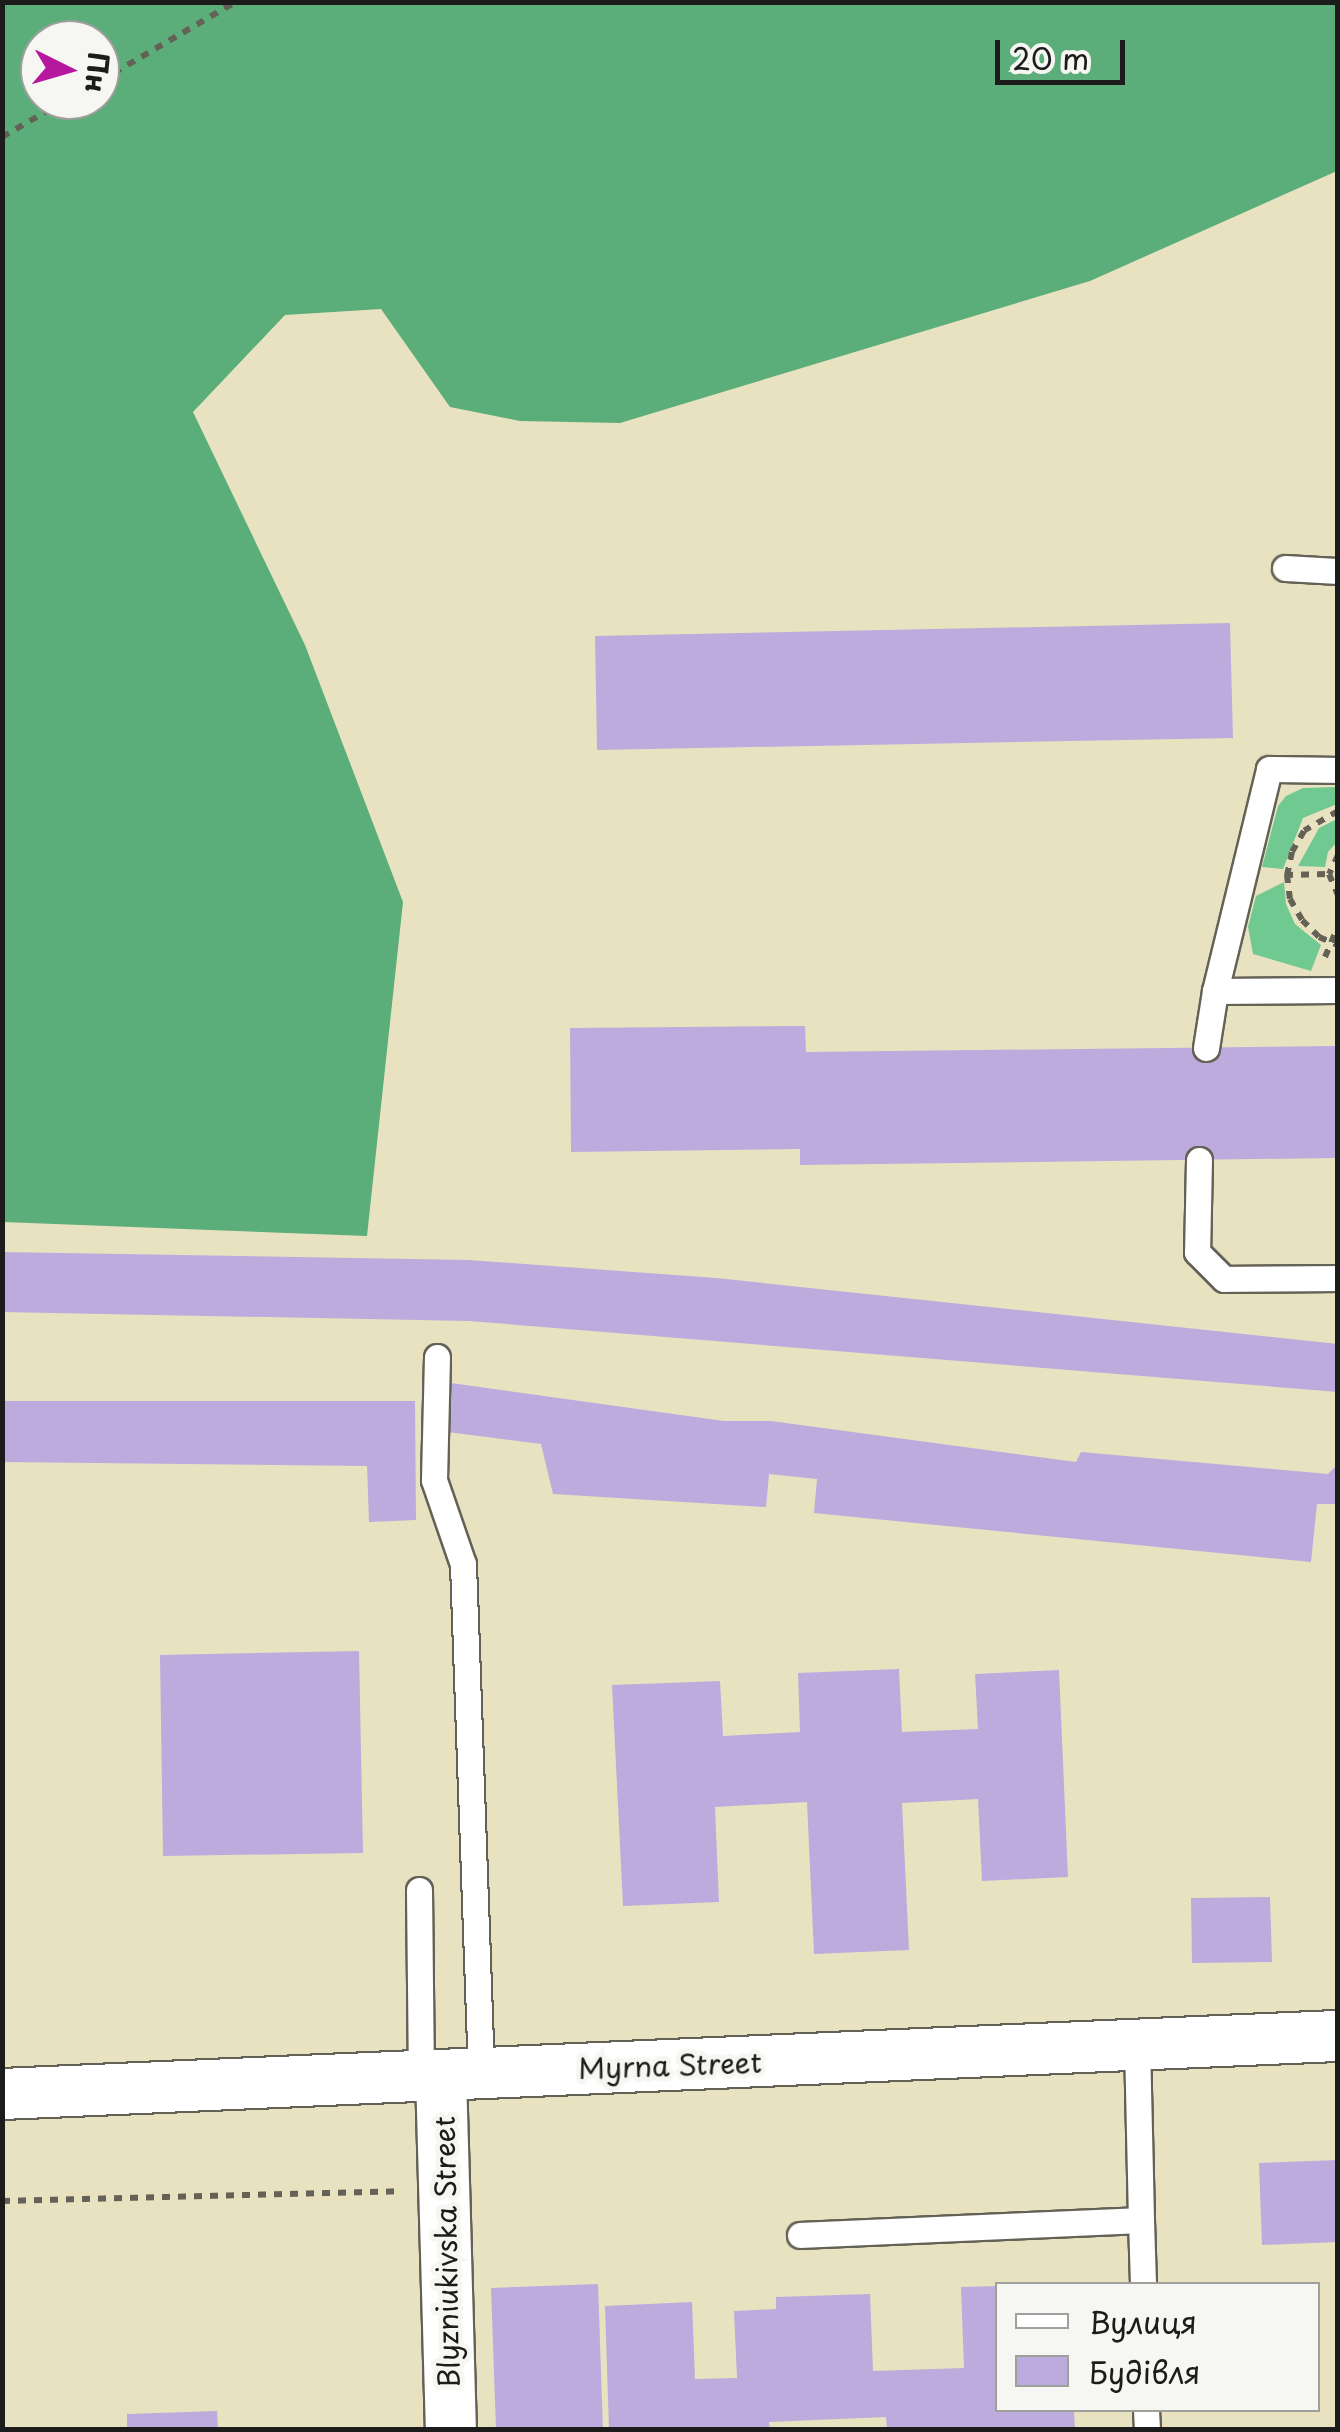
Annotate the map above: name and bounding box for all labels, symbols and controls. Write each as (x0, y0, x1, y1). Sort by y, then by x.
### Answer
north arrow (20, 20, 120, 120)
scale bar (1000, 20, 1130, 82)
text: 20 m (1012, 35, 1089, 80)
text: Пн (75, 50, 122, 95)
street label: Myrna Street (578, 2045, 762, 2085)
street label: Blyzniukivska Street (427, 2114, 465, 2390)
legend (995, 2282, 1320, 2412)
text: Вулиця (1089, 2299, 1197, 2344)
text: Будівля (1089, 2349, 1201, 2394)

